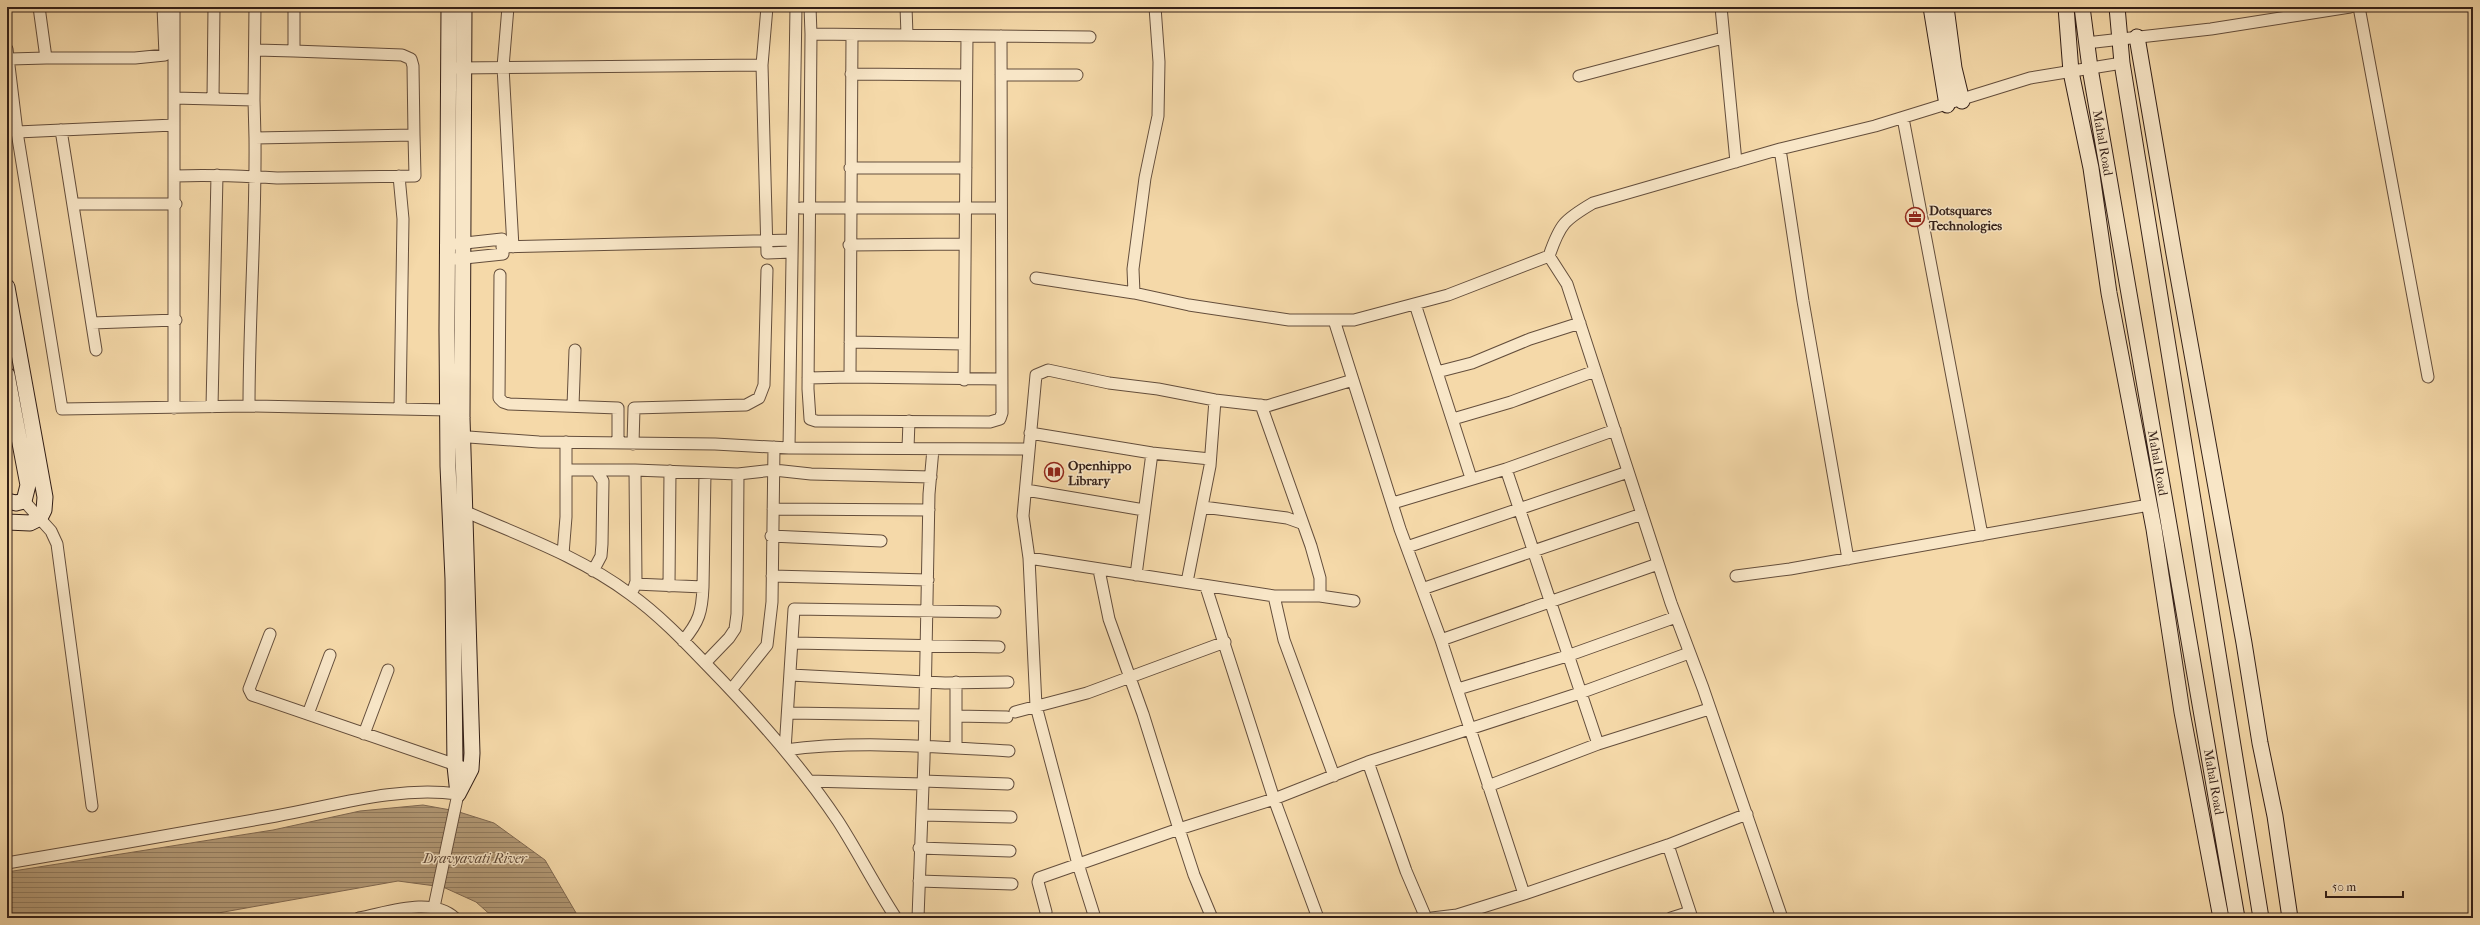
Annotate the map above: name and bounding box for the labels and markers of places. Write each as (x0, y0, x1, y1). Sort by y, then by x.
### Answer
place label: Dotsquares Technologies (1928, 203, 2002, 234)
office icon: Dotsquares Technologies (1904, 206, 1926, 228)
place label: Openhippo Library (1068, 458, 1132, 489)
library icon: Openhippo Library (1043, 461, 1065, 483)

